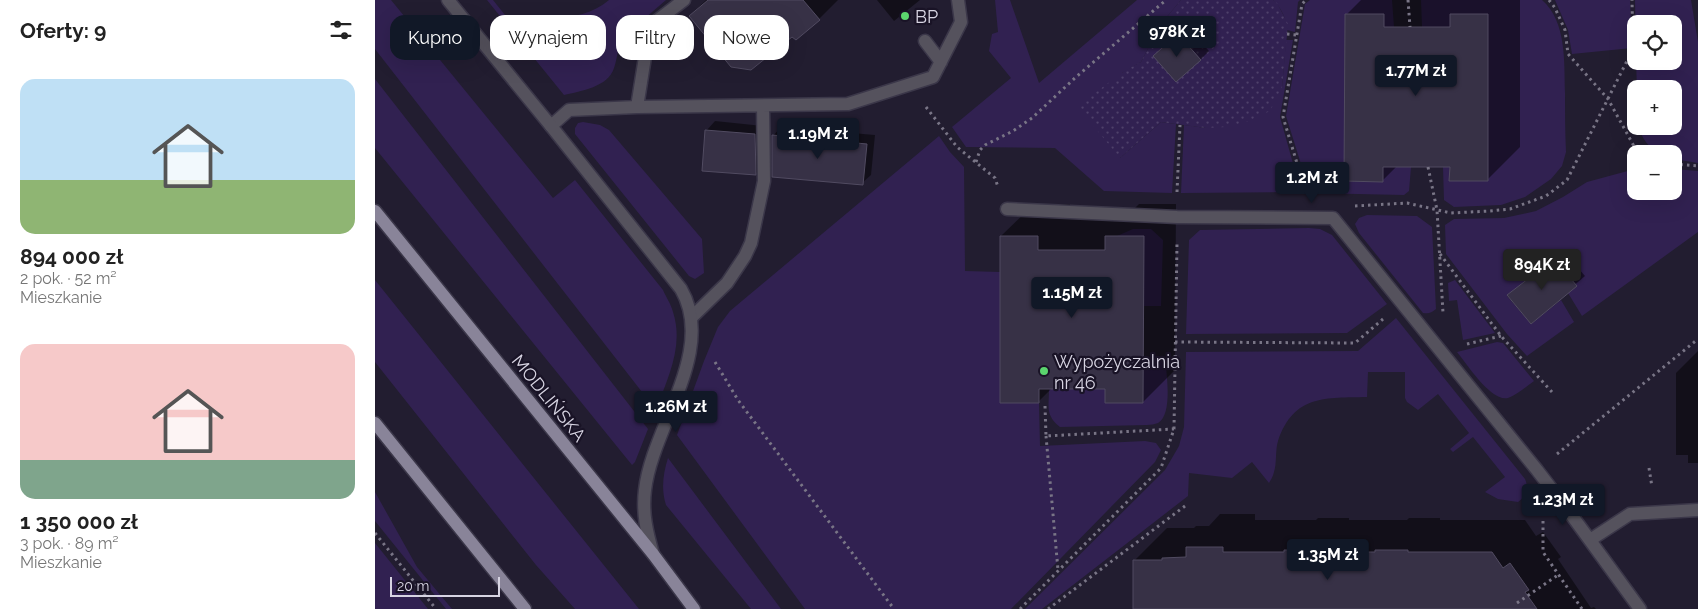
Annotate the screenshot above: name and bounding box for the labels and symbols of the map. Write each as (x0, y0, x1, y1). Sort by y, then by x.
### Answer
place label: BP (915, 6, 938, 27)
marker: BP (899, 10, 911, 22)
pin: 978K zł (1131, 15, 1223, 58)
pin: 1.77M zł (1364, 54, 1468, 97)
pin: 1.19M zł (766, 118, 870, 160)
pin: 1.2M zł (1266, 162, 1358, 204)
pin: 894K zł (1496, 248, 1588, 291)
pin: 1.15M zł (1020, 276, 1124, 319)
street label: MODLIŃSKA (508, 350, 591, 446)
place label: Wypożyczalnia nr 46 (1054, 351, 1180, 393)
marker: Wypożyczalnia nr 46 (1038, 365, 1050, 377)
pin: 1.26M zł (624, 390, 728, 433)
pin: 1.23M zł (1511, 484, 1615, 526)
pin: 1.35M zł (1276, 538, 1380, 581)
scale bar (390, 574, 500, 597)

